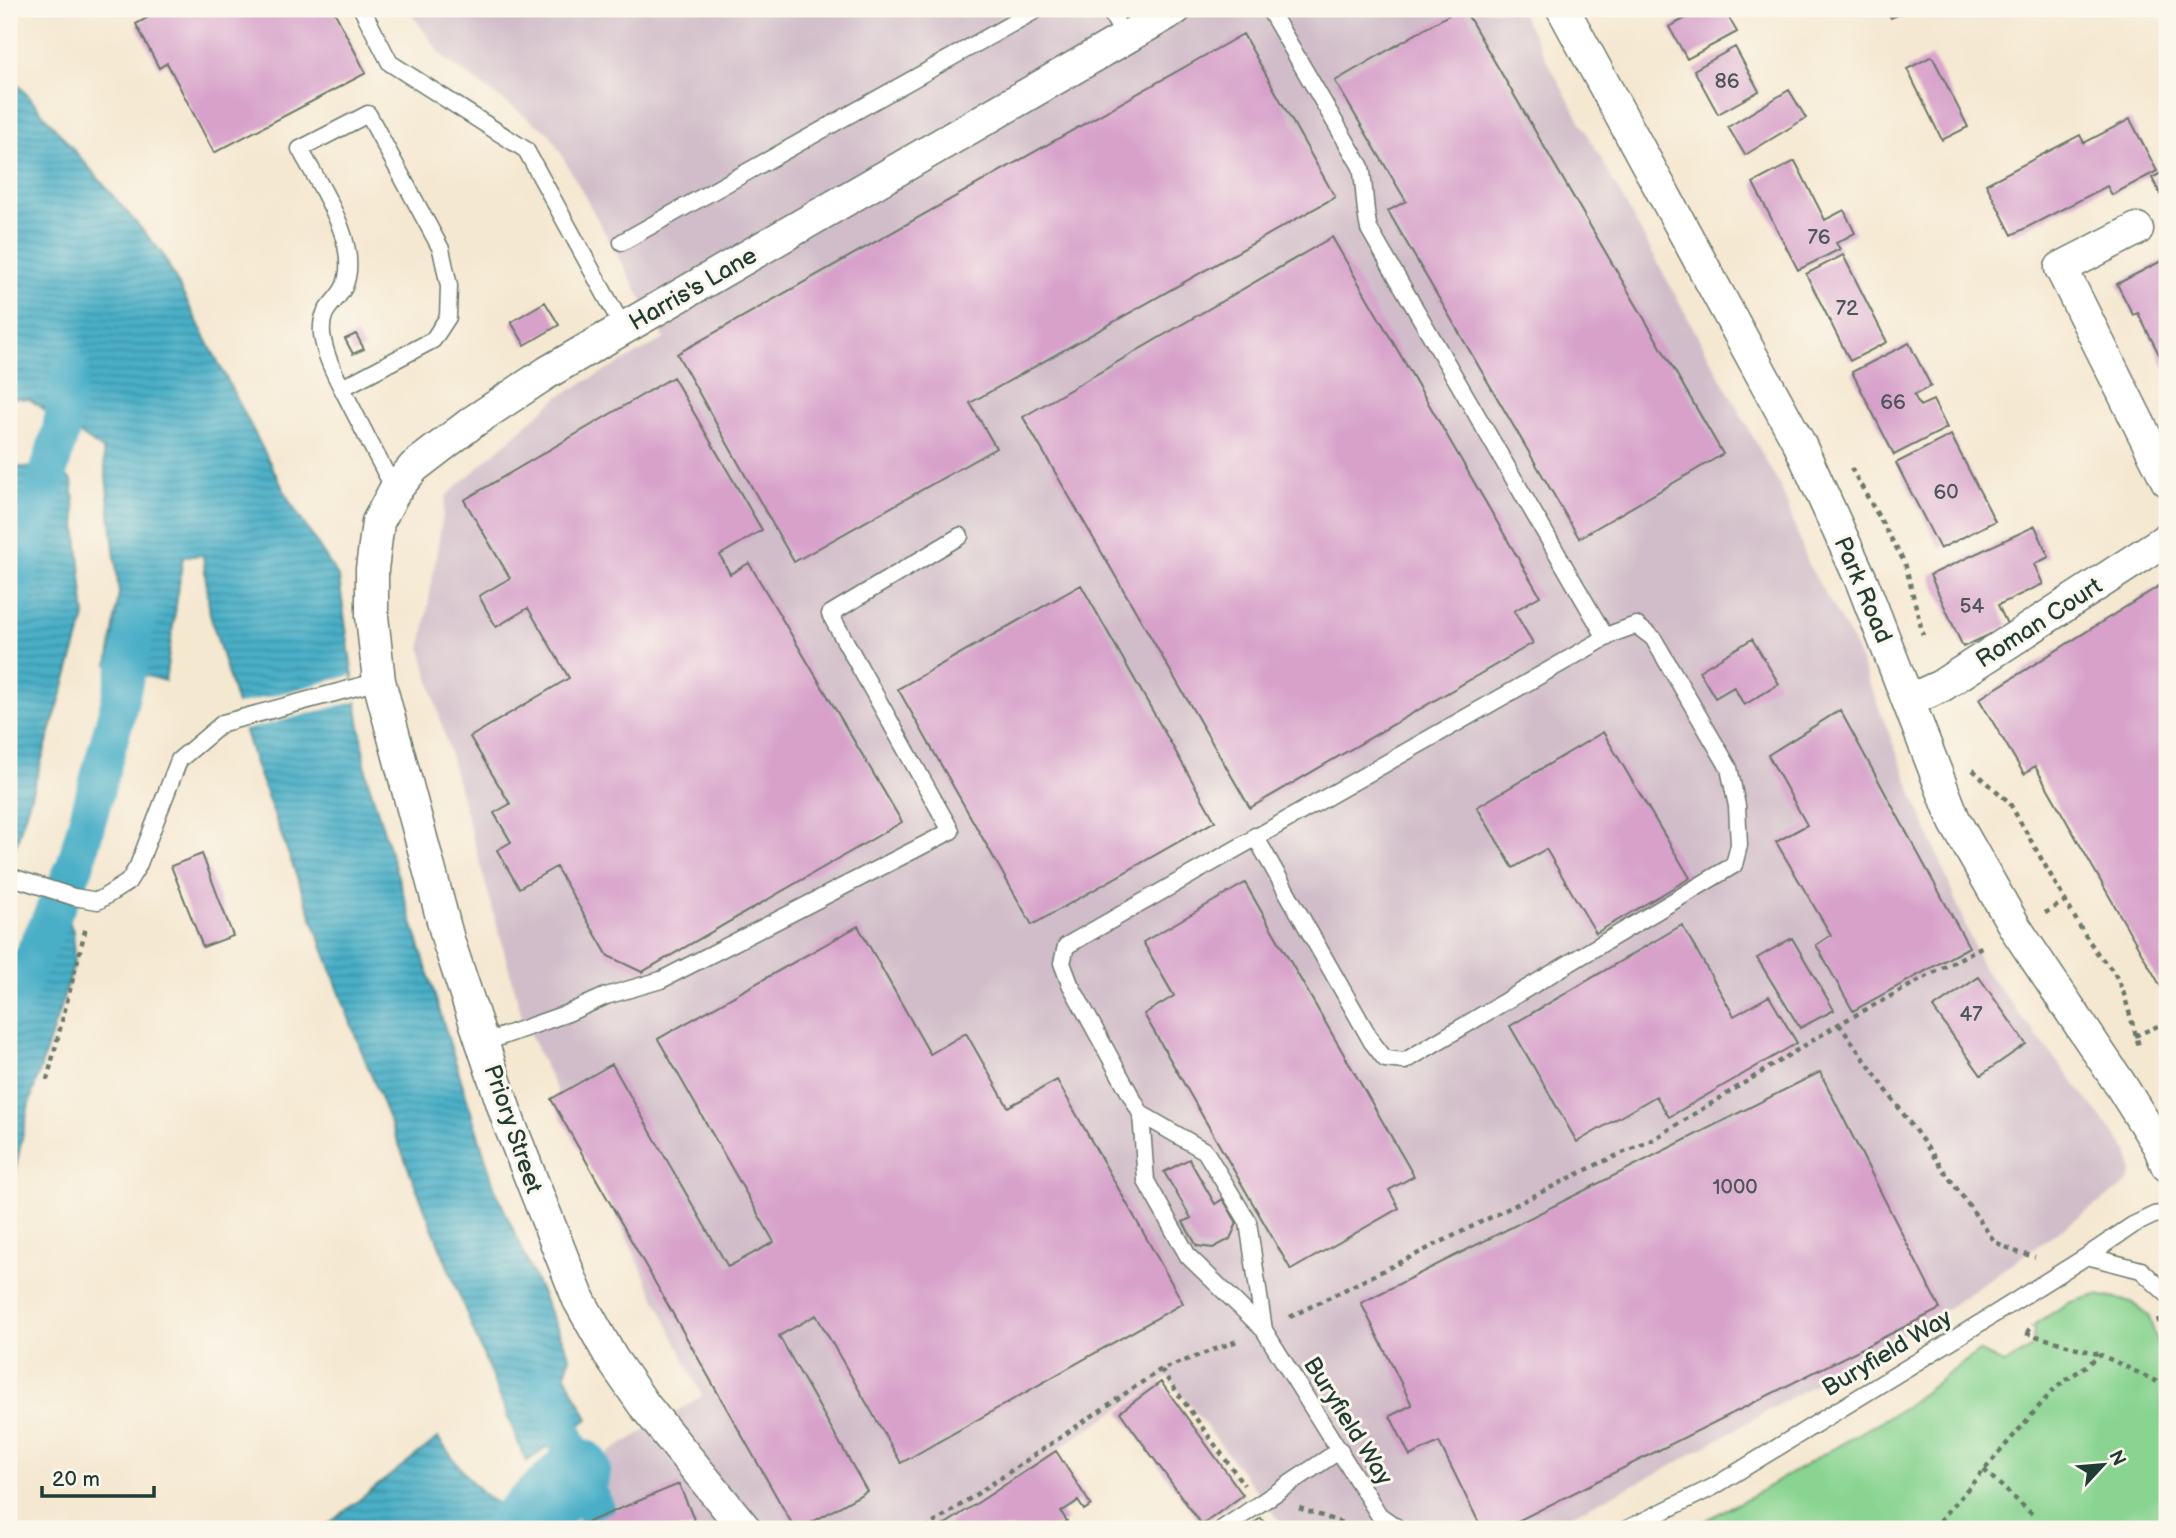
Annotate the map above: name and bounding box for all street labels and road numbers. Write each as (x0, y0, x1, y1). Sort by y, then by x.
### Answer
street label: Harris's Lane (624, 241, 762, 337)
street label: Park Road (1828, 532, 1898, 648)
street label: Roman Court (1971, 571, 2108, 674)
street label: Priory Street (477, 1061, 549, 1198)
street label: Buryfield Way (1817, 1303, 1957, 1403)
street label: Buryfield Way (1297, 1351, 1399, 1491)

